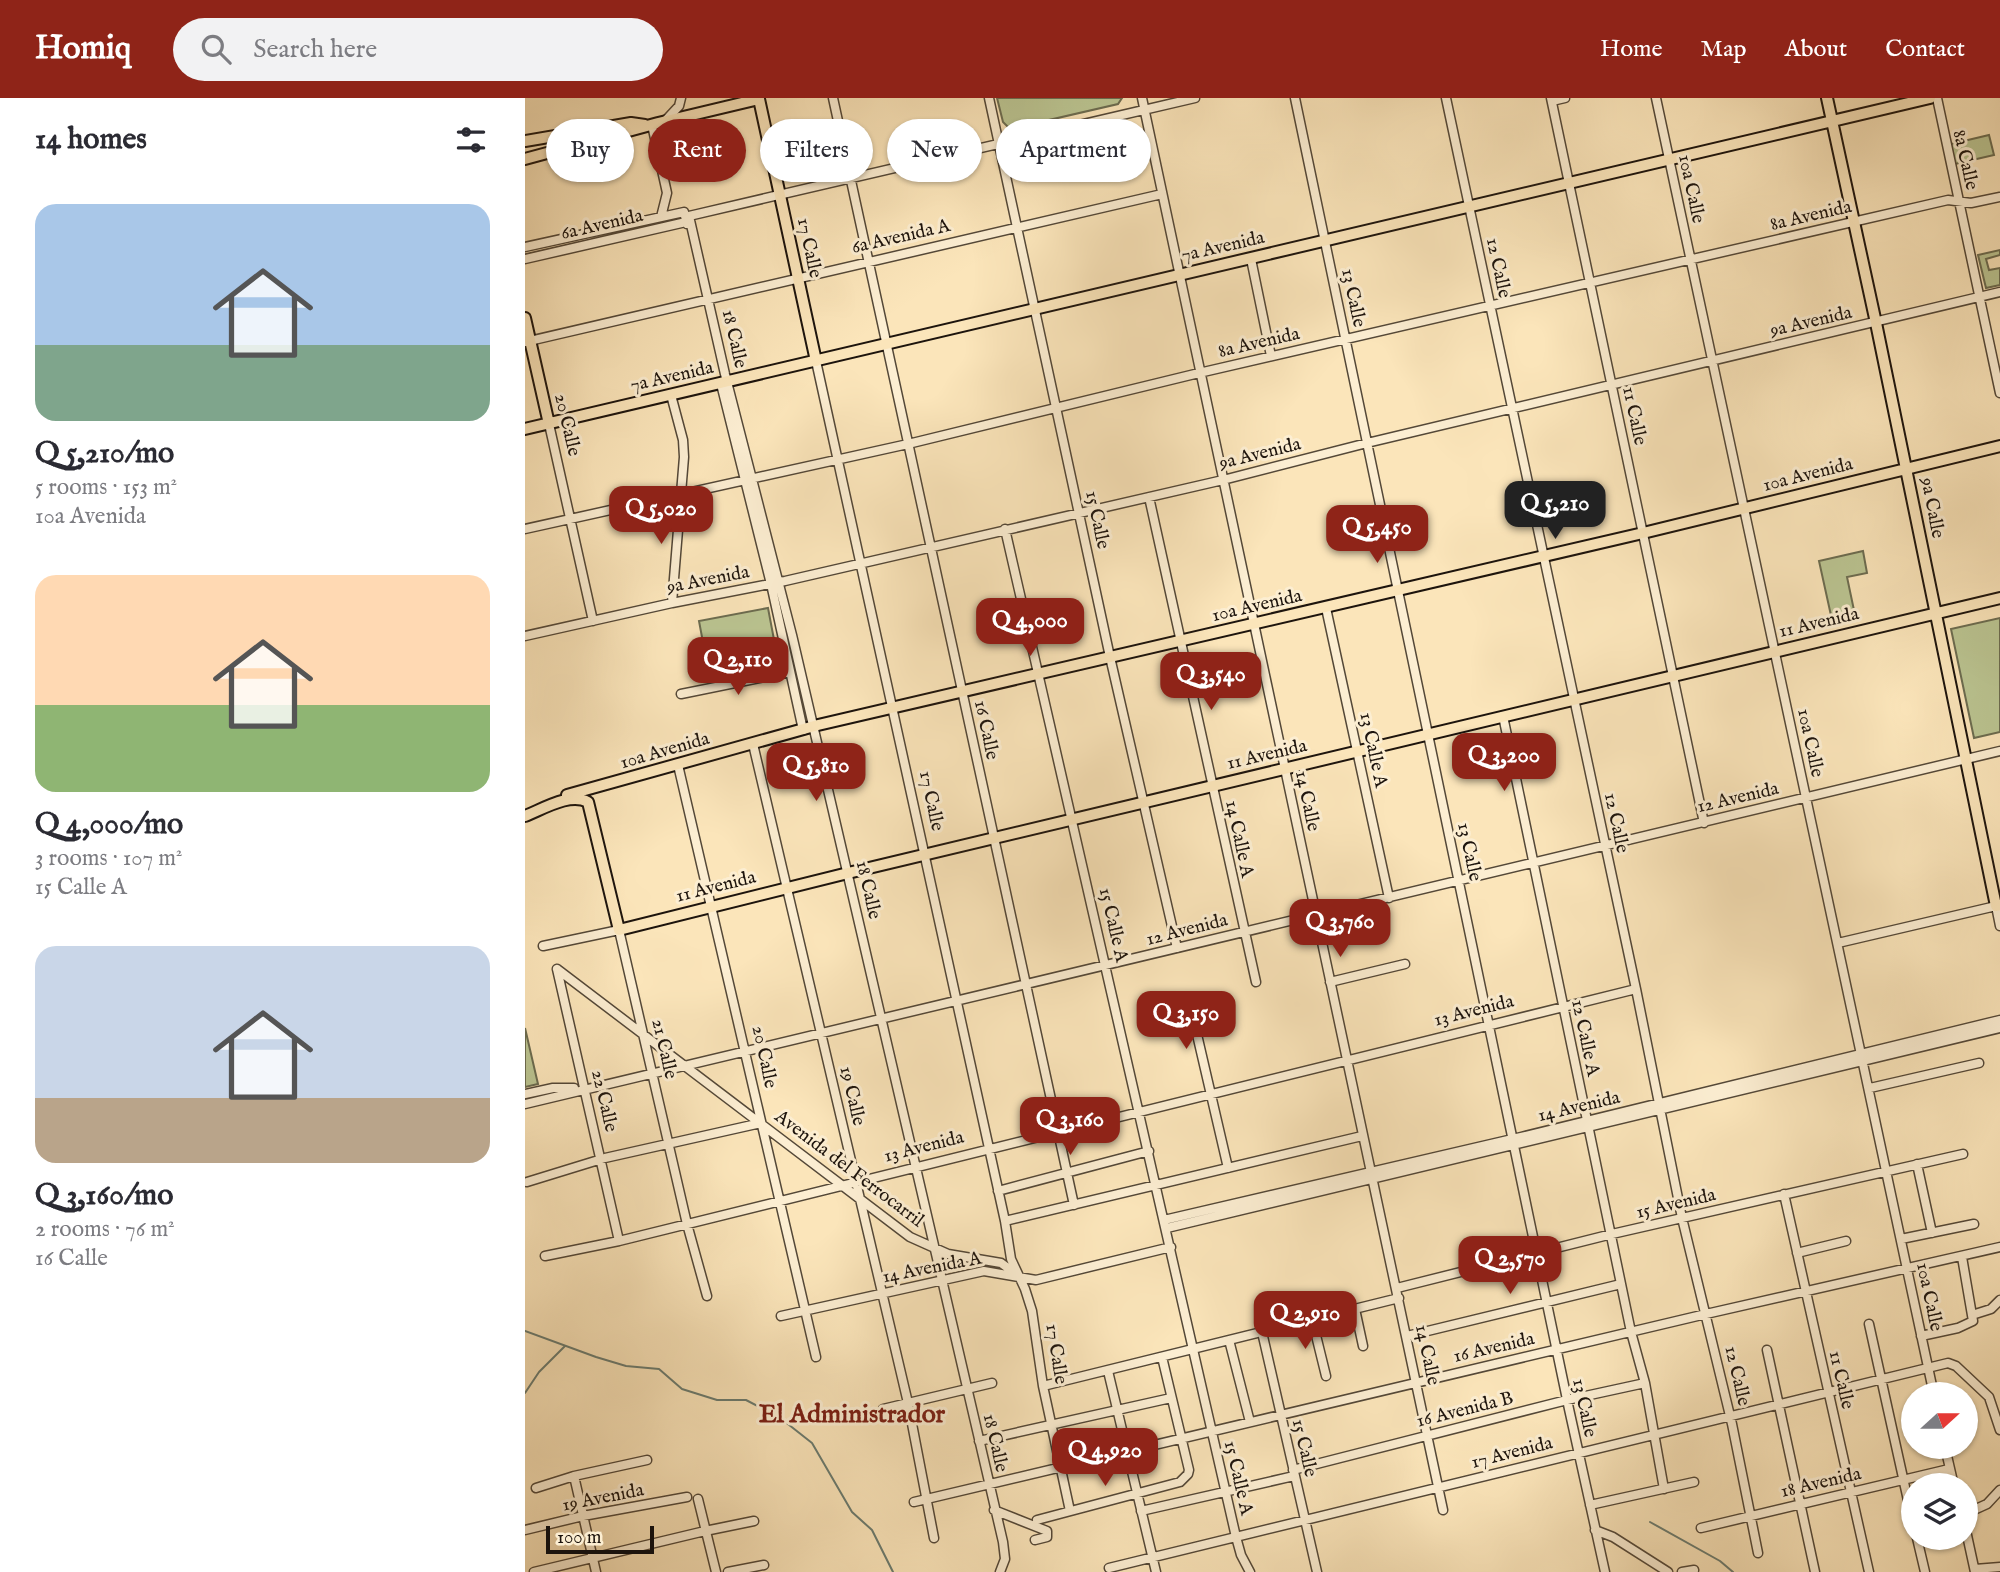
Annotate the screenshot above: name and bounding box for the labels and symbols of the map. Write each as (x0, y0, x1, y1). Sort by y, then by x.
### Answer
street label: 8a Calle (1946, 128, 1984, 193)
street label: 10a Calle (1672, 153, 1710, 226)
street label: 8a Avenida (1768, 195, 1855, 237)
street label: 6a Avenida (559, 204, 646, 246)
street label: 6a Avenida A (849, 214, 954, 260)
street label: 17 Calle (791, 216, 827, 281)
street label: 7a Avenida (1179, 226, 1267, 268)
street label: 12 Calle (1480, 236, 1516, 301)
street label: 13 Calle (1335, 267, 1371, 330)
street label: 9a Avenida (1767, 301, 1855, 343)
street label: 18 Calle (716, 307, 752, 371)
street label: 8a Avenida (1216, 322, 1303, 364)
street label: 7a Avenida (628, 356, 716, 398)
street label: 11 Calle (1616, 385, 1652, 448)
street label: 20 Calle (548, 391, 586, 459)
street label: 9a Avenida (1216, 432, 1304, 476)
street label: 10a Avenida (1761, 452, 1856, 498)
street label: 9a Calle (1914, 475, 1950, 541)
pin: Q 5,210 (1490, 482, 1620, 541)
pin: Q 5,020 (596, 486, 726, 546)
street label: 15 Calle (1079, 489, 1115, 552)
pin: Q 5,450 (1312, 505, 1442, 565)
street label: 9a Avenida (664, 560, 752, 600)
street label: 10a Avenida (1210, 584, 1305, 628)
pin: Q 4,000 (965, 598, 1095, 658)
street label: 11 Avenida (1777, 602, 1862, 644)
pin: Q 2,110 (673, 638, 803, 697)
pin: Q 3,540 (1146, 652, 1276, 712)
street label: 16 Calle (968, 698, 1004, 762)
street label: 10a Calle (1791, 707, 1829, 780)
street label: 13 Calle A (1353, 710, 1393, 791)
street label: 10a Avenida (618, 727, 713, 775)
street label: 11 Avenida (1225, 734, 1310, 776)
pin: Q 3,200 (1439, 734, 1569, 793)
pin: Q 5,810 (751, 744, 881, 803)
street label: 14 Calle (1289, 768, 1325, 834)
street label: 17 Calle (913, 769, 949, 834)
street label: 12 Avenida (1695, 777, 1782, 819)
street label: 12 Calle (1598, 791, 1634, 856)
street label: 14 Calle A (1219, 798, 1259, 881)
street label: 13 Calle (1451, 821, 1487, 884)
street label: 18 Calle (850, 858, 886, 922)
street label: 11 Avenida (674, 865, 759, 908)
street label: 15 Calle A (1093, 885, 1133, 966)
pin: Q 3,760 (1275, 900, 1405, 959)
street label: 12 Avenida (1144, 908, 1231, 952)
street label: 13 Avenida (1432, 989, 1517, 1032)
pin: Q 3,150 (1121, 992, 1251, 1051)
street label: 12 Calle A (1565, 997, 1605, 1080)
street label: 21 Calle (645, 1017, 683, 1082)
street label: 20 Calle (746, 1024, 782, 1091)
street label: 19 Calle (834, 1064, 871, 1128)
street label: 22 Calle (585, 1068, 623, 1135)
street label: 14 Avenida (1536, 1086, 1623, 1128)
pin: Q 3,160 (1005, 1098, 1135, 1157)
street label: Avenida del Ferrocarril (769, 1104, 929, 1233)
street label: 13 Avenida (882, 1125, 967, 1168)
street label: 15 Avenida (1634, 1183, 1719, 1225)
pin: Q 2,570 (1445, 1236, 1575, 1296)
street label: 14 Avenida A (880, 1246, 985, 1289)
street label: 10a Calle (1910, 1261, 1948, 1334)
pin: Q 2,910 (1240, 1292, 1370, 1351)
street label: 17 Calle (1039, 1322, 1073, 1386)
street label: 14 Calle (1409, 1322, 1445, 1388)
street label: 16 Avenida (1451, 1327, 1538, 1369)
street label: 12 Calle (1718, 1344, 1756, 1409)
street label: 11 Calle (1823, 1348, 1859, 1412)
street label: 13 Calle (1566, 1377, 1602, 1440)
north arrow (1901, 1382, 1977, 1460)
street label: 16 Avenida B (1414, 1386, 1516, 1434)
district label: El Administrador (759, 1398, 946, 1431)
street label: 18 Calle (977, 1411, 1013, 1475)
street label: 15 Calle (1286, 1417, 1322, 1480)
pin: Q 4,920 (1040, 1428, 1170, 1488)
street label: 17 Avenida (1469, 1431, 1556, 1475)
street label: 15 Calle A (1218, 1438, 1258, 1519)
street label: 18 Avenida (1779, 1462, 1864, 1504)
street label: 19 Avenida (560, 1478, 647, 1518)
scale bar (546, 1523, 655, 1555)

